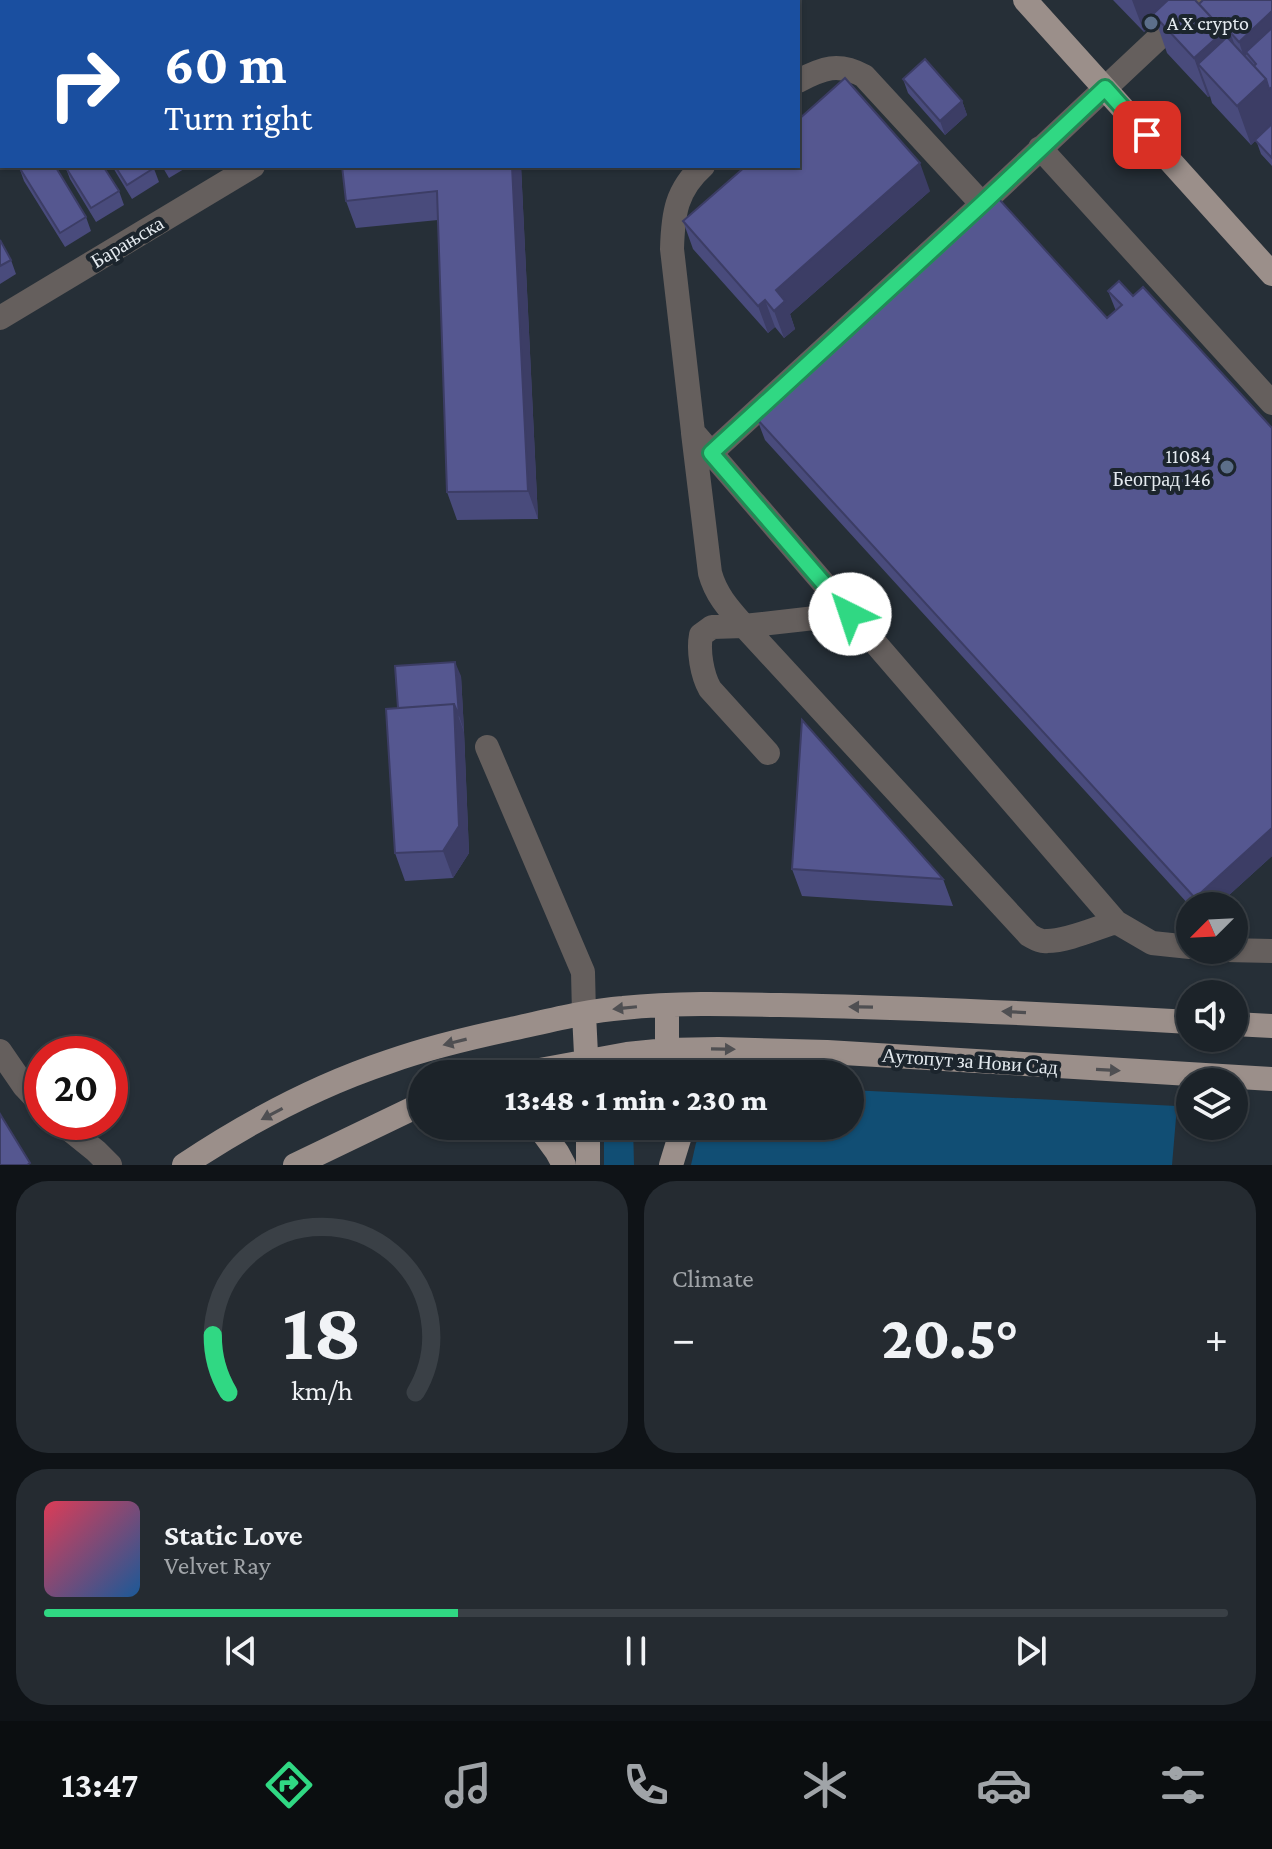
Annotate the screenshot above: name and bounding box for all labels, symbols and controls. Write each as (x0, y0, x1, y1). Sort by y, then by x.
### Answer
place label: A X crypto (1167, 12, 1249, 35)
marker: A X crypto (1142, 14, 1160, 32)
icon: right (32, 32, 136, 136)
text: 60 m (164, 33, 287, 95)
text: Turn right (164, 98, 312, 138)
pin (1113, 101, 1181, 169)
icon: arrive (1125, 113, 1169, 157)
street label: Барањска (87, 212, 168, 273)
place label: 11084 Београд 146 (1113, 445, 1211, 491)
marker: 11084 Београд 146 (1218, 458, 1236, 476)
position arrow (808, 572, 892, 656)
north arrow (1176, 892, 1248, 964)
map controls (1176, 892, 1248, 1140)
button: sound (1176, 980, 1248, 1052)
one-way arrow (848, 1001, 873, 1013)
one-way arrow (612, 1002, 637, 1015)
one-way arrow (1001, 1006, 1026, 1019)
speed limit sign: 20 (24, 1036, 128, 1140)
one-way arrow (442, 1037, 467, 1049)
one-way arrow (711, 1043, 736, 1056)
street label: Аутопут за Нови Сад (881, 1044, 1059, 1079)
one-way arrow (1096, 1064, 1121, 1077)
button: layers (1176, 1068, 1248, 1140)
text: 13:48 · 1 min · 230 m (505, 1083, 767, 1116)
one-way arrow (260, 1107, 283, 1120)
text: Climate (672, 1264, 754, 1293)
text: 18 (282, 1284, 362, 1377)
text: 20.5° (881, 1304, 1019, 1371)
text: − (672, 1314, 695, 1362)
text: + (1205, 1314, 1228, 1362)
text: km/h (291, 1374, 353, 1406)
text: Static Love (164, 1518, 303, 1551)
text: Velvet Ray (164, 1551, 271, 1580)
icon: previous (219, 1629, 263, 1673)
icon: pause (614, 1629, 658, 1673)
icon: next (1009, 1629, 1053, 1673)
icon: directions (261, 1757, 317, 1813)
icon: music (440, 1757, 496, 1813)
icon: phone (618, 1757, 674, 1813)
icon: climate (797, 1757, 853, 1813)
icon: car (976, 1757, 1032, 1813)
icon: filters (1155, 1757, 1211, 1813)
text: 13:47 (61, 1765, 138, 1805)

